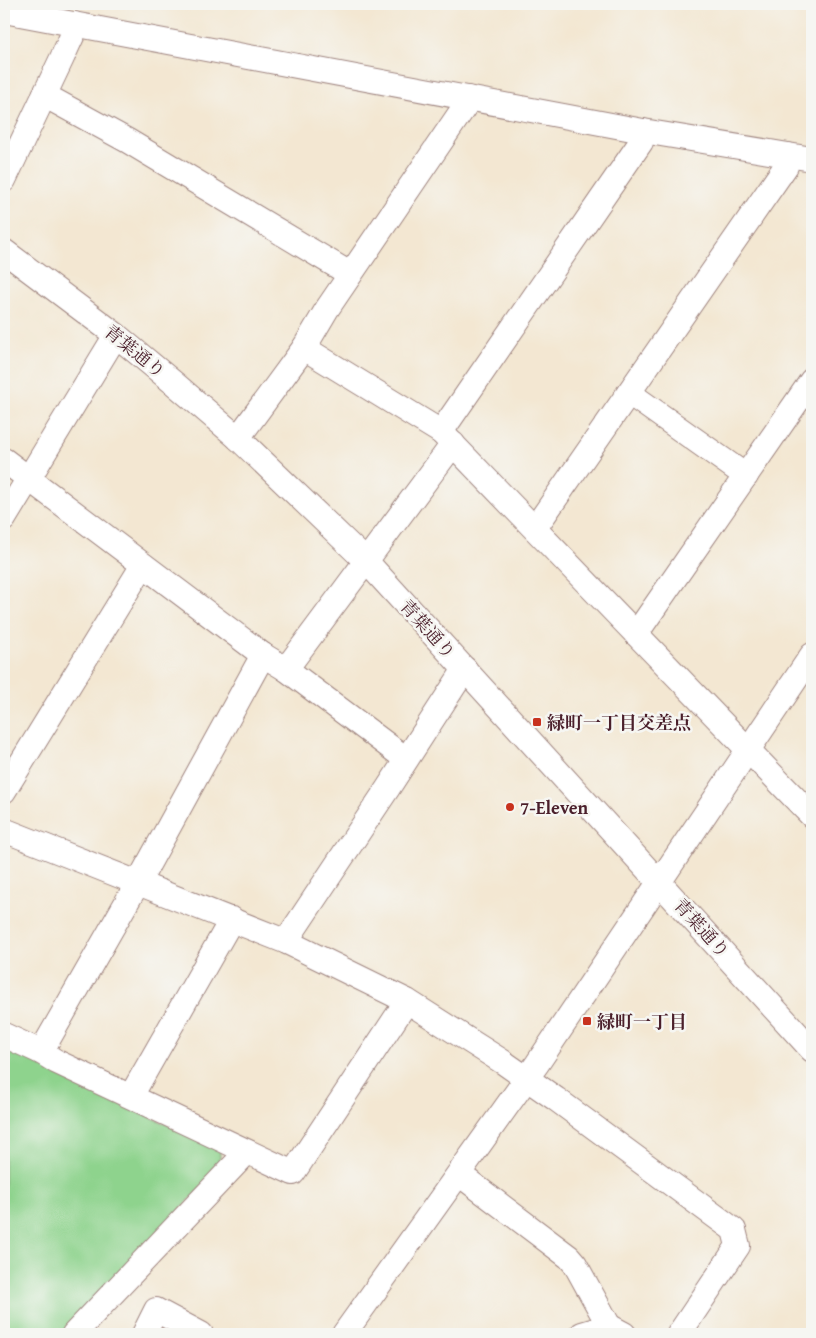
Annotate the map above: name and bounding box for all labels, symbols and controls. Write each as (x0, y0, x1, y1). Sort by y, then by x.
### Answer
street label: 青葉通り (99, 318, 171, 384)
street label: 青葉通り (394, 593, 462, 665)
place label: 緑町一丁目交差点 (547, 709, 691, 736)
marker: 緑町一丁目交差点 (531, 716, 543, 728)
place label: 7-Eleven (520, 794, 589, 821)
marker: 7-Eleven (504, 801, 516, 813)
street label: 青葉通り (668, 892, 736, 964)
place label: 緑町一丁目 (597, 1008, 687, 1035)
marker: 緑町一丁目 (581, 1015, 593, 1027)

